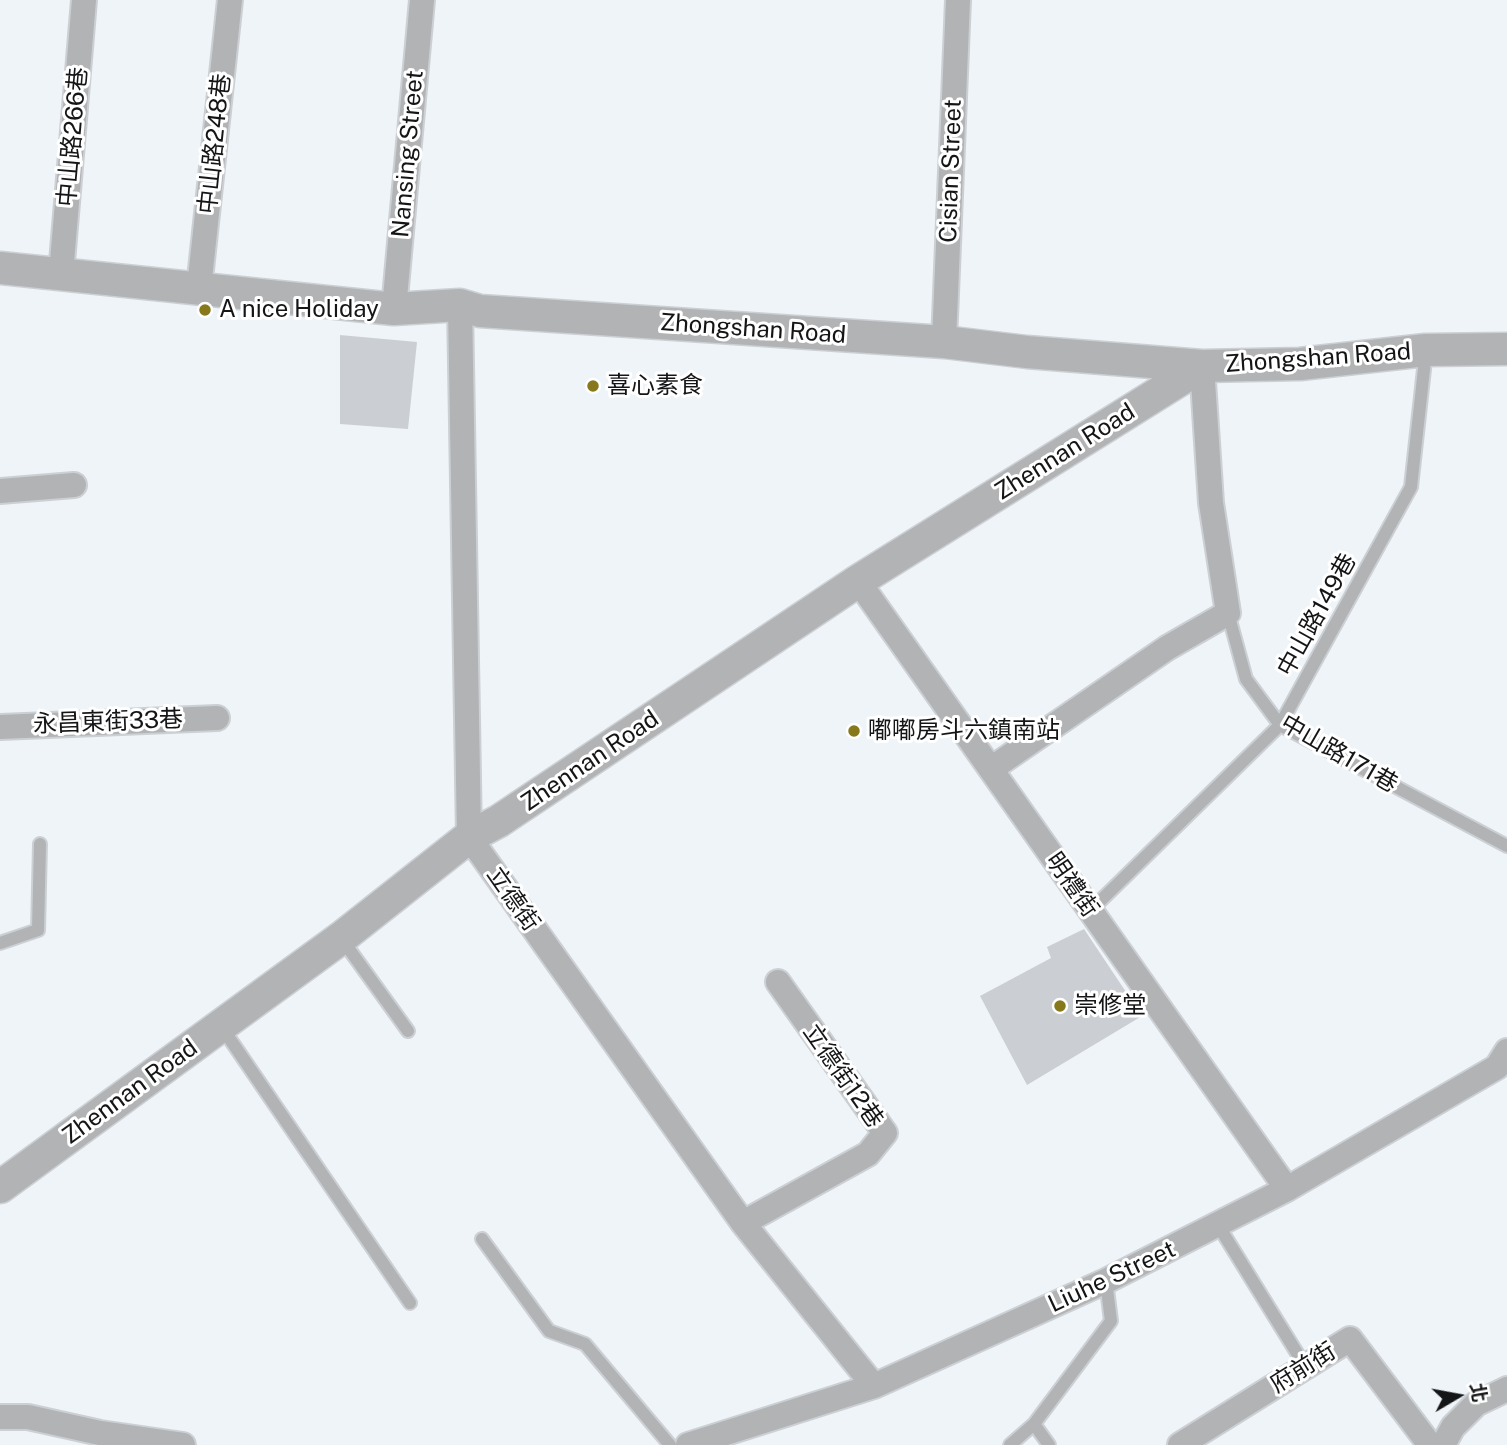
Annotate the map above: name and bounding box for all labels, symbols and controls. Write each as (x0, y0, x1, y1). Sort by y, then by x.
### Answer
street label: 中山路266巷 (53, 66, 93, 208)
street label: Nansing Street (386, 69, 430, 239)
street label: 中山路248巷 (193, 72, 237, 216)
street label: Cisian Street (934, 99, 968, 243)
place label: A nice Holiday (219, 296, 379, 324)
marker: A nice Holiday (197, 302, 213, 318)
street label: Zhongshan Road (659, 308, 847, 350)
street label: Zhongshan Road (1224, 337, 1412, 379)
place label: 喜心素食 (607, 372, 703, 400)
marker: 喜心素食 (585, 378, 601, 394)
street label: Zhennan Road (990, 397, 1140, 507)
street label: 中山路149巷 (1271, 549, 1363, 681)
street label: Zhennan Road (516, 704, 664, 818)
street label: 永昌東街33巷 (33, 705, 183, 739)
street label: 中山路171巷 (1275, 709, 1403, 799)
place label: 嘟嘟房斗六鎮南站 (868, 717, 1060, 745)
marker: 嘟嘟房斗六鎮南站 (846, 723, 862, 739)
street label: 明禮街 (1040, 847, 1104, 923)
street label: 立德街 (481, 861, 545, 937)
place label: 崇修堂 (1074, 992, 1146, 1020)
marker: 崇修堂 (1052, 998, 1068, 1014)
street label: 立德街12巷 (797, 1019, 889, 1133)
street label: Zhennan Road (57, 1033, 203, 1151)
street label: Liuhe Street (1044, 1235, 1180, 1319)
street label: 府前街 (1265, 1337, 1341, 1399)
north arrow (1423, 1361, 1493, 1431)
text: 北 (1466, 1381, 1491, 1404)

